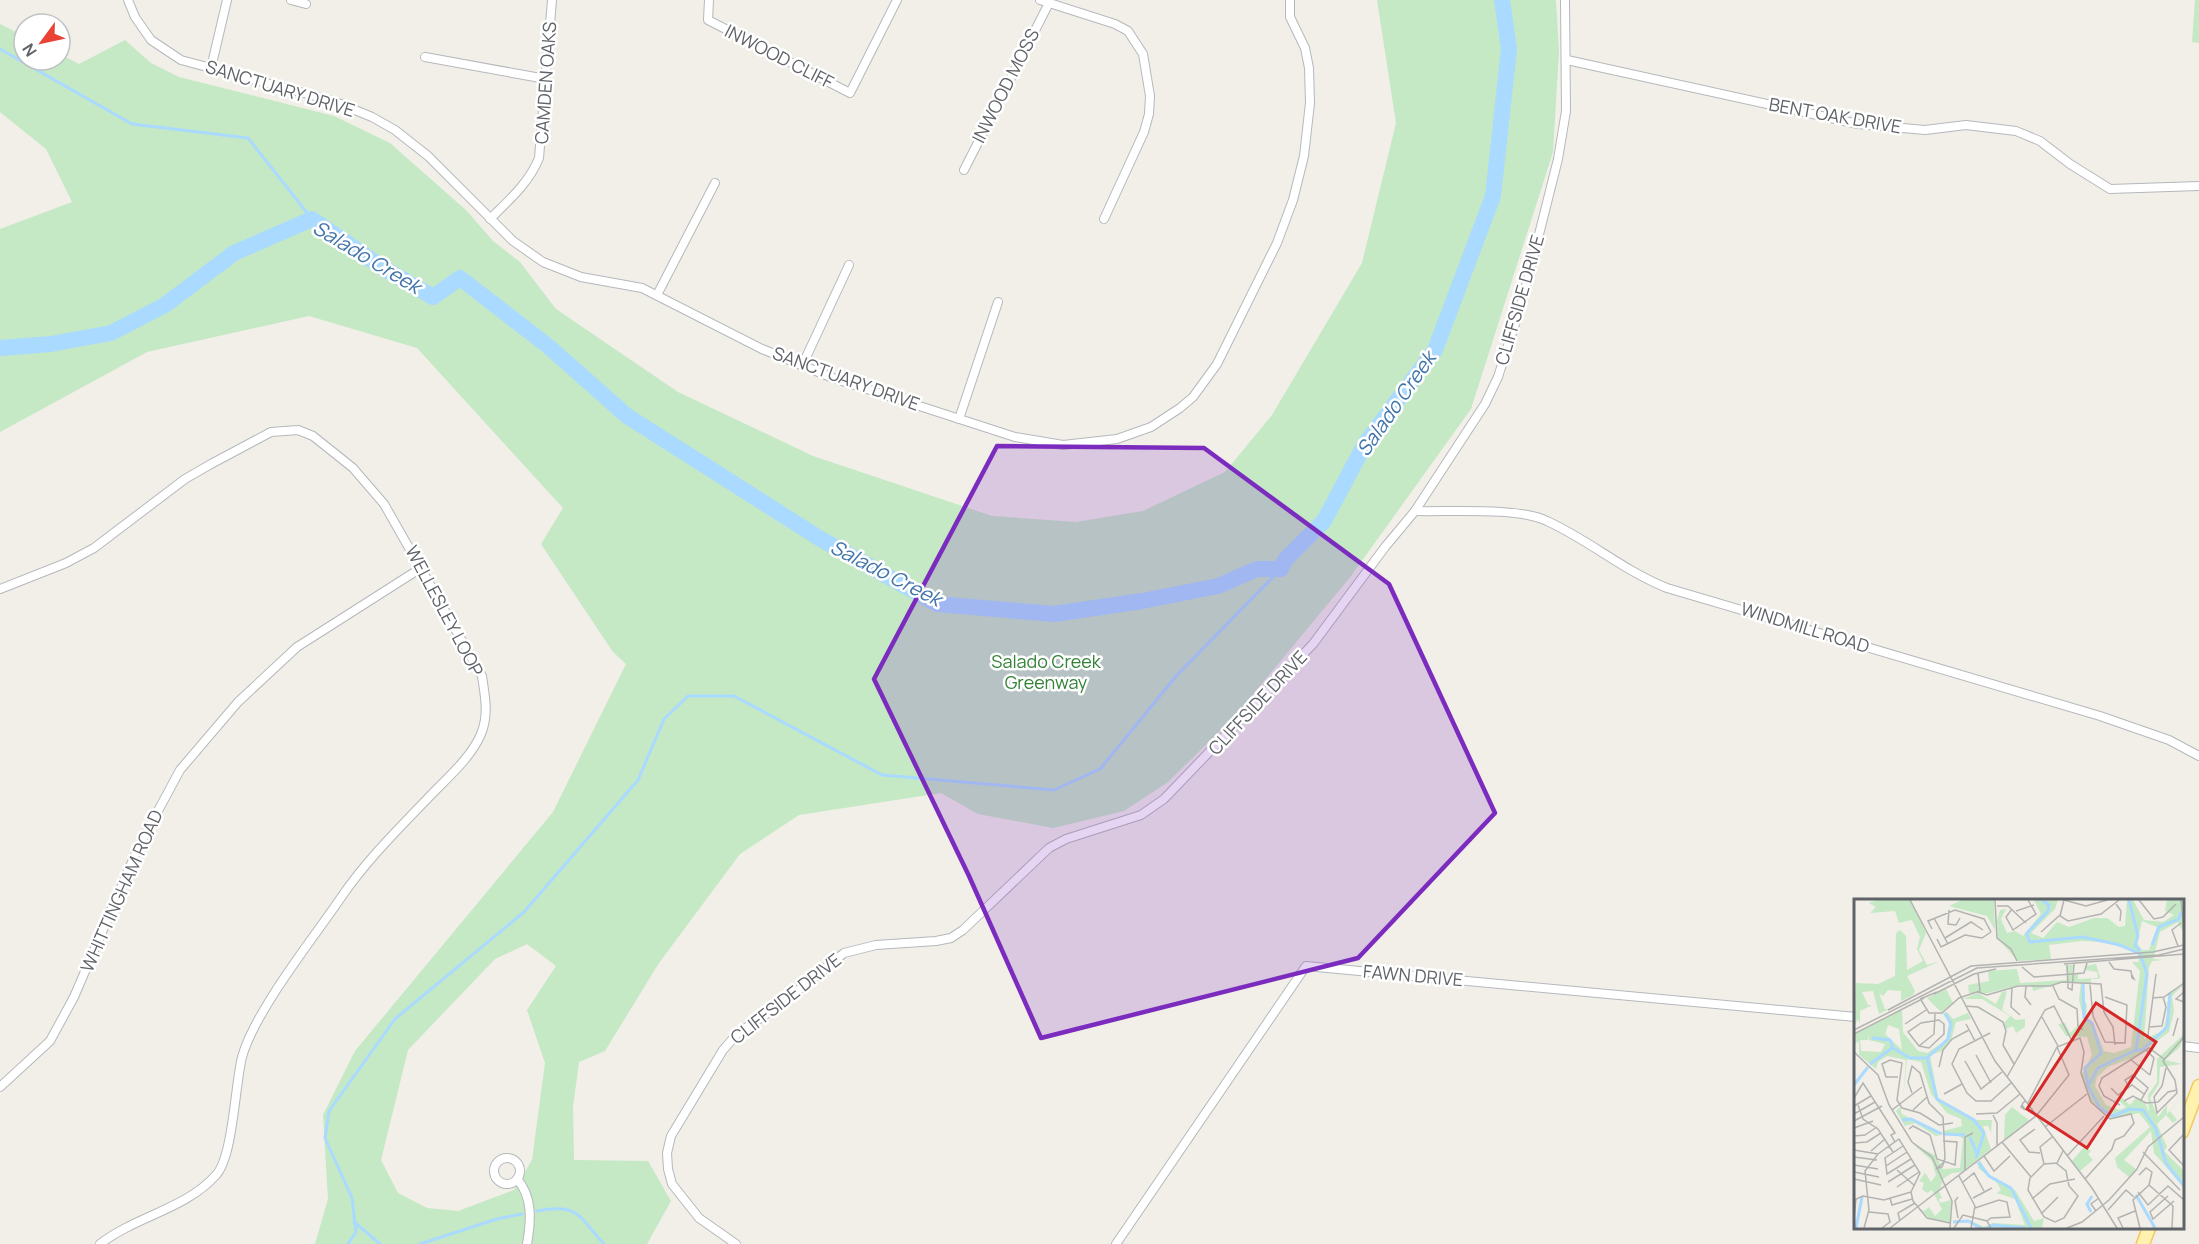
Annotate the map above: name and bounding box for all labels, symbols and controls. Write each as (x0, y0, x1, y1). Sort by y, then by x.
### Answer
north arrow (12, 12, 72, 72)
street label: INWOOD CLIFF (721, 18, 838, 94)
street label: CAMDEN OAKS (529, 21, 561, 145)
street label: INWOOD MOSS (966, 24, 1044, 147)
text: N (17, 39, 42, 61)
street label: SANCTUARY DRIVE (203, 54, 358, 122)
street label: BENT OAK DRIVE (1767, 92, 1903, 138)
water label: Salado Creek (308, 214, 429, 301)
street label: CLIFFSIDE DRIVE (1489, 232, 1549, 368)
street label: SANCTUARY DRIVE (770, 340, 923, 416)
water label: Salado Creek (1350, 344, 1443, 461)
water label: Salado Creek (826, 533, 949, 614)
street label: WELLESLEY LOOP (400, 541, 489, 680)
street label: WINDMILL ROAD (1738, 596, 1873, 658)
street label: CLIFFSIDE DRIVE (1203, 645, 1312, 760)
park label: Salado Creek Greenway (991, 649, 1102, 694)
street label: WHITTINGHAM ROAD (75, 806, 168, 975)
inset map (1854, 899, 2184, 1229)
street label: CLIFFSIDE DRIVE (725, 947, 846, 1049)
street label: FAWN DRIVE (1362, 959, 1464, 991)

